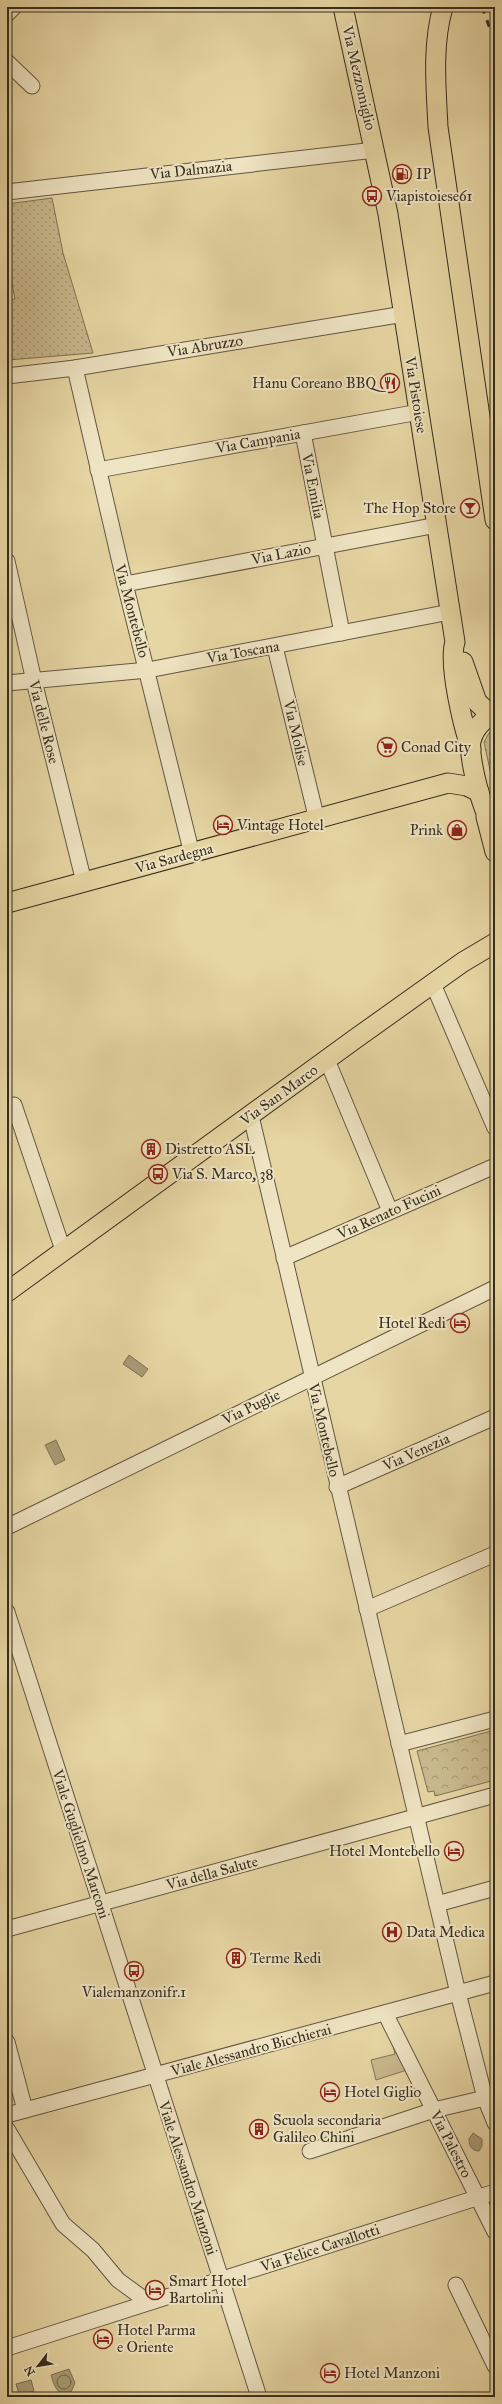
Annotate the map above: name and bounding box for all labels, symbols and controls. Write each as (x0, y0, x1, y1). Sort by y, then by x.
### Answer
street label: Via Mezzomiglio (338, 23, 380, 132)
street label: Via Dalmazia (148, 157, 234, 183)
fuel station icon: IP (391, 163, 413, 185)
place label: IP (416, 165, 431, 183)
bus stop icon: Viapistoiese61 (361, 185, 383, 207)
place label: Viapistoiese61 (385, 187, 473, 205)
street label: Via Abruzzo (165, 331, 245, 361)
street label: Via Pistoiese (401, 354, 431, 435)
restaurant icon: Hanu Coreano BBQ (379, 372, 401, 394)
place label: Hanu Coreano BBQ (252, 374, 386, 392)
street label: Via Campania (213, 425, 302, 457)
street label: Via Emilia (298, 451, 328, 521)
bar icon: The Hop Store (459, 497, 481, 519)
place label: The Hop Store (363, 499, 456, 517)
street label: Via Lazio (249, 539, 313, 569)
street label: Via Montebello (111, 561, 153, 660)
street label: Via Toscana (204, 637, 281, 667)
street label: Via delle Rose (25, 677, 63, 766)
street label: Via Molise (279, 697, 312, 768)
supermarket icon: Conad City (376, 736, 398, 758)
place label: Conad City (401, 738, 472, 756)
hotel icon: Vintage Hotel (212, 814, 234, 836)
place label: Vintage Hotel (236, 816, 325, 834)
shop icon: Prink (446, 819, 468, 841)
place label: Prink (410, 821, 443, 839)
street label: Via Sardegna (132, 839, 216, 877)
street label: Via San Marco (236, 1061, 322, 1130)
building icon: Distretto ASL (140, 1138, 162, 1160)
place label: Distretto ASL (165, 1140, 255, 1158)
bus stop icon: Via S. Marco, 38 (147, 1163, 169, 1185)
place label: Via S. Marco, 38 (171, 1165, 273, 1183)
street label: Via Renato Fucini (333, 1181, 444, 1243)
hotel icon: Hotel Redi (449, 1312, 471, 1334)
place label: Hotel Redi (378, 1314, 446, 1332)
street label: Via Montebello (304, 1380, 344, 1479)
street label: Via Puglie (218, 1385, 283, 1429)
street label: Via Venezia (379, 1429, 453, 1475)
street label: Viale Guglielmo Marconi (48, 1766, 114, 1921)
hotel icon: Hotel Montebello (443, 1840, 465, 1862)
place label: Hotel Montebello (329, 1842, 440, 1860)
street label: Via della Salute (163, 1852, 260, 1894)
hospital icon: Data Medica (381, 1921, 403, 1943)
place label: Data Medica (406, 1923, 486, 1941)
building icon: Terme Redi (225, 1947, 247, 1969)
place label: Terme Redi (250, 1949, 321, 1967)
bus stop icon: Vialemanzonifr.1 (123, 1960, 145, 1982)
place label: Vialemanzonifr.1 (81, 1983, 186, 2001)
street label: Viale Alessandro Bicchierai (168, 2020, 333, 2080)
hotel icon: Hotel Giglio (319, 2081, 341, 2103)
place label: Hotel Giglio (344, 2083, 421, 2101)
street label: Viale Alessandro Manzoni (154, 2098, 221, 2257)
street label: Via Palestro (426, 2106, 476, 2181)
place label: Scuola secondaria Galileo Chini (273, 2111, 382, 2146)
building icon: Scuola secondaria Galileo Chini (248, 2118, 270, 2140)
street label: Via Felice Cavallotti (257, 2220, 382, 2276)
place label: Smart Hotel Bartolini (169, 2272, 248, 2307)
hotel icon: Smart Hotel Bartolini (144, 2279, 166, 2301)
place label: Hotel Parma e Oriente (117, 2321, 196, 2356)
hotel icon: Hotel Parma e Oriente (92, 2328, 114, 2350)
north arrow (18, 2346, 58, 2386)
hotel icon: Hotel Manzoni (319, 2362, 341, 2384)
text: N (22, 2363, 38, 2378)
place label: Hotel Manzoni (344, 2364, 440, 2382)

